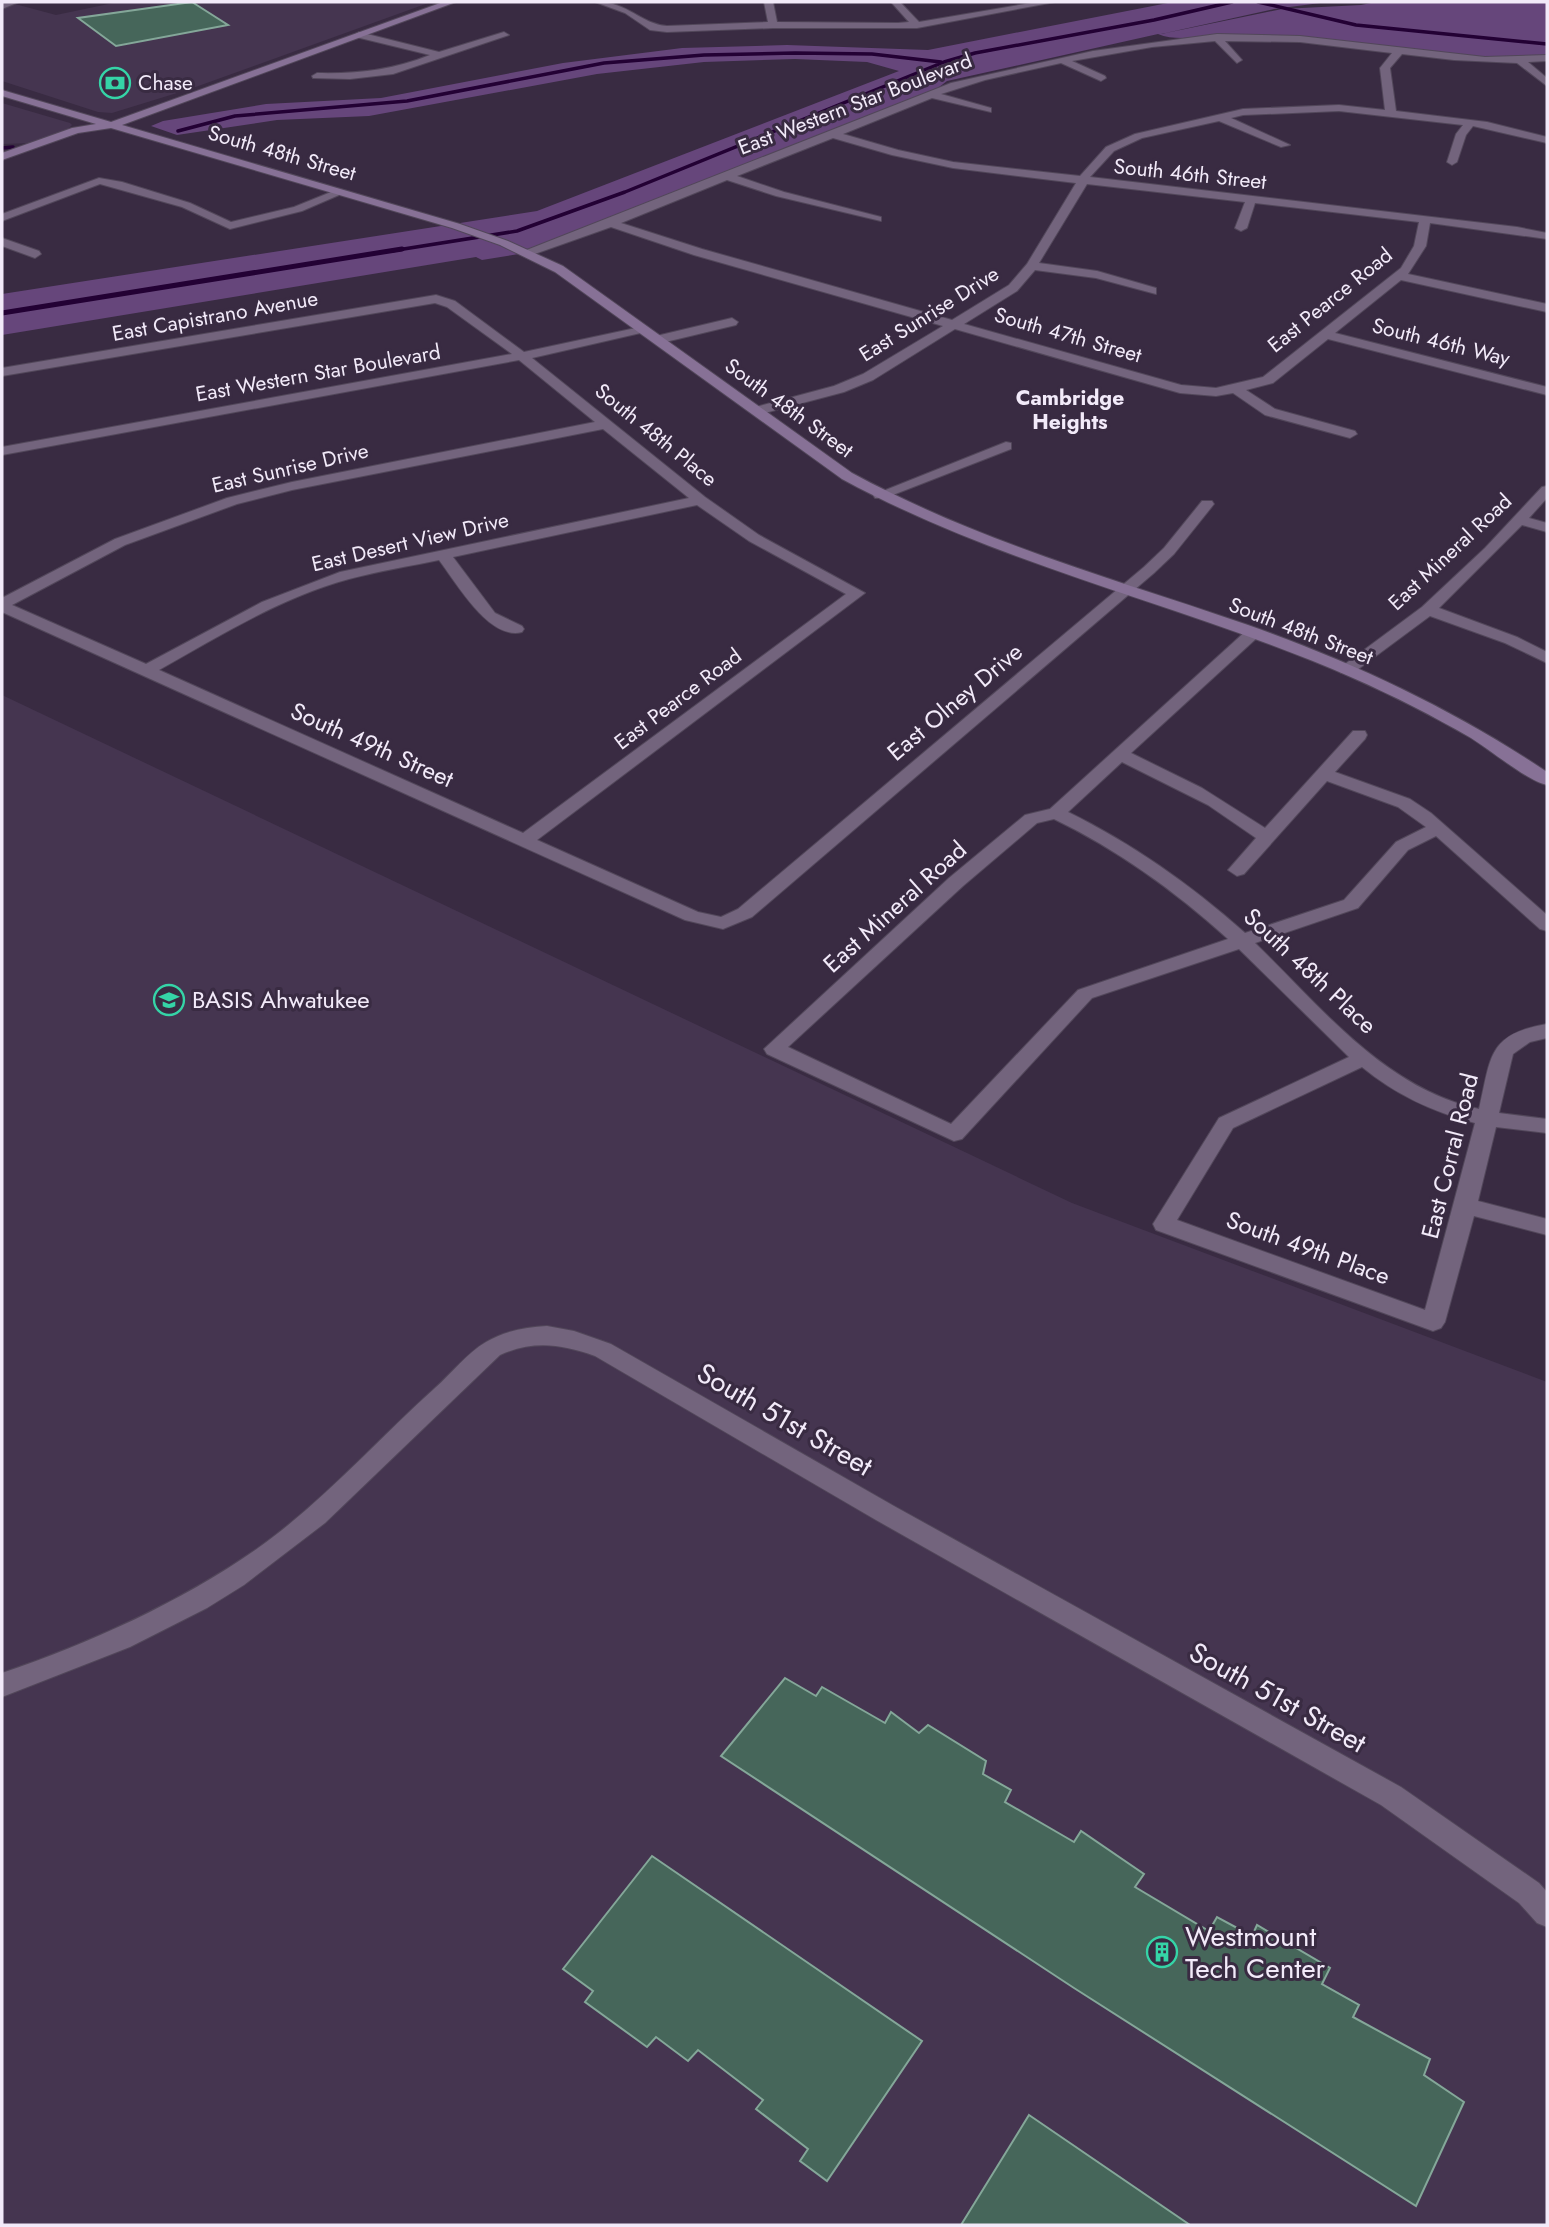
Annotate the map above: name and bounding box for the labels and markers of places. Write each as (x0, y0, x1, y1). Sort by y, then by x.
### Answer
bank icon: Chase (98, 66, 132, 100)
place label: Chase (138, 68, 193, 98)
place label: BASIS Ahwatukee (192, 982, 370, 1017)
school or university icon: BASIS Ahwatukee (152, 983, 186, 1017)
place label: Westmount Tech Center (1185, 1916, 1326, 1989)
building icon: Westmount Tech Center (1145, 1935, 1179, 1969)

